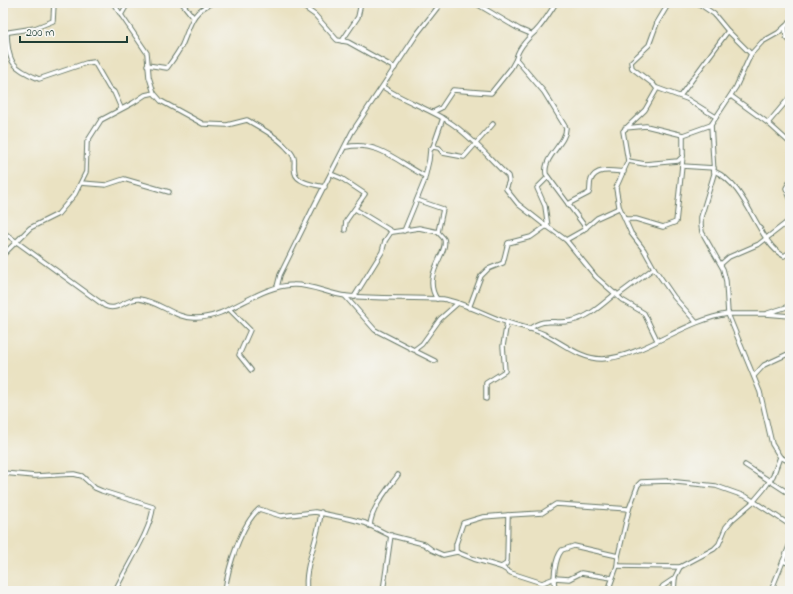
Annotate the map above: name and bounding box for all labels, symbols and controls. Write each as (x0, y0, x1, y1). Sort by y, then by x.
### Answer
scale bar (20, 18, 127, 44)
text: 200 m (26, 24, 55, 42)

